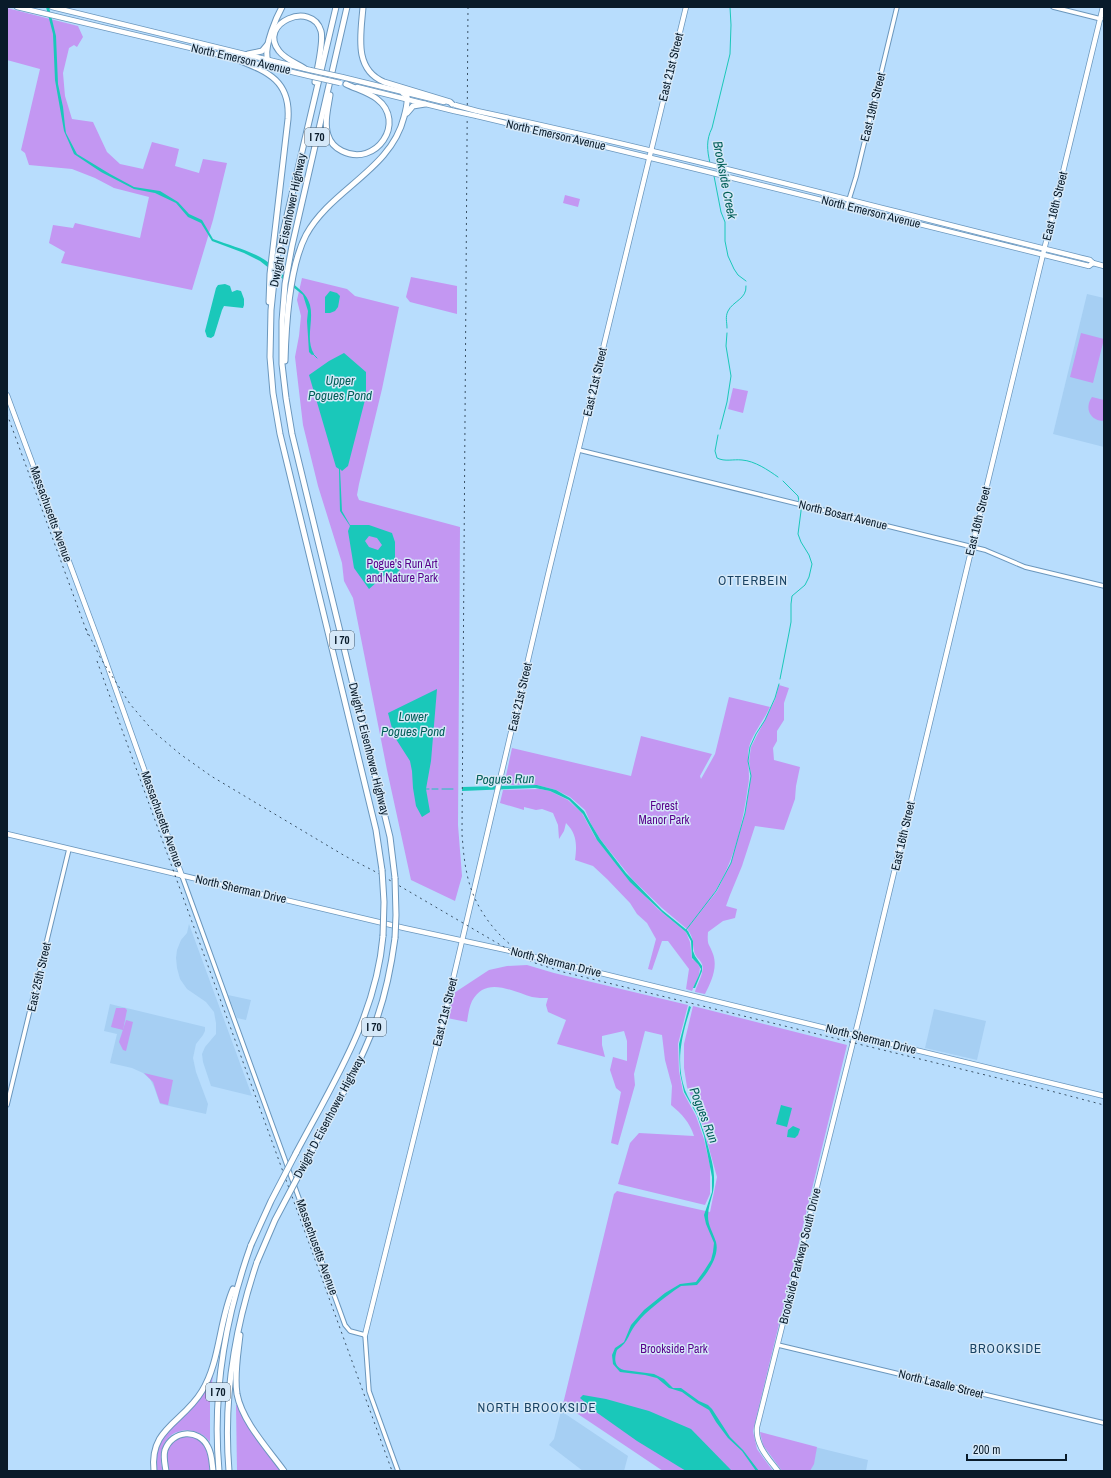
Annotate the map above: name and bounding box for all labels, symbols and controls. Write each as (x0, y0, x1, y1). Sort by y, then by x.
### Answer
street label: East 21st Street (655, 31, 687, 103)
street label: North Emerson Avenue (190, 40, 292, 78)
street label: East 19th Street (857, 71, 889, 143)
street label: North Emerson Avenue (505, 116, 607, 154)
road number: I 70 (305, 128, 329, 146)
water label: Brookside Creek (709, 139, 741, 221)
street label: Dwight D Eisenhower Highway (266, 152, 310, 288)
street label: East 16th Street (1039, 170, 1071, 242)
street label: North Emerson Avenue (820, 192, 922, 232)
street label: East 21st Street (579, 346, 611, 418)
water label: Upper Pogues Pond (308, 372, 372, 404)
street label: Massachusetts Avenue (26, 464, 76, 564)
street label: East 16th Street (962, 485, 994, 557)
street label: North Bosart Avenue (797, 496, 889, 534)
park label: Pogue's Run Art and Nature Park (366, 556, 438, 586)
district label: OTTERBEIN (718, 572, 788, 589)
road number: I 70 (330, 631, 354, 649)
street label: East 21st Street (504, 661, 536, 733)
street label: Dwight D Eisenhower Highway (345, 681, 393, 817)
water label: Lower Pogues Pond (381, 708, 445, 740)
street label: Massachusetts Avenue (137, 769, 187, 869)
water label: Pogues Run (476, 770, 535, 788)
park label: Forest Manor Park (639, 798, 690, 828)
street label: East 16th Street (887, 800, 919, 872)
street label: North Sherman Drive (194, 871, 288, 907)
street label: East 25th Street (23, 941, 55, 1013)
street label: North Sherman Drive (509, 943, 603, 981)
street label: East 21st Street (429, 976, 461, 1048)
road number: I 70 (362, 1018, 386, 1036)
street label: North Sherman Drive (824, 1020, 918, 1058)
street label: Dwight D Eisenhower Highway (290, 1053, 368, 1181)
water label: Pogues Run (686, 1085, 722, 1145)
street label: Brookside Parkway South Drive (775, 1186, 825, 1326)
street label: Massachusetts Avenue (292, 1197, 342, 1297)
district label: BROOKSIDE (970, 1340, 1042, 1357)
park label: Brookside Park (640, 1341, 708, 1357)
street label: North Lasalle Street (897, 1366, 985, 1402)
road number: I 70 (206, 1383, 230, 1401)
district label: NORTH BROOKSIDE (477, 1399, 597, 1416)
scale bar (967, 1436, 1066, 1462)
text: 200 m (973, 1442, 1000, 1458)

